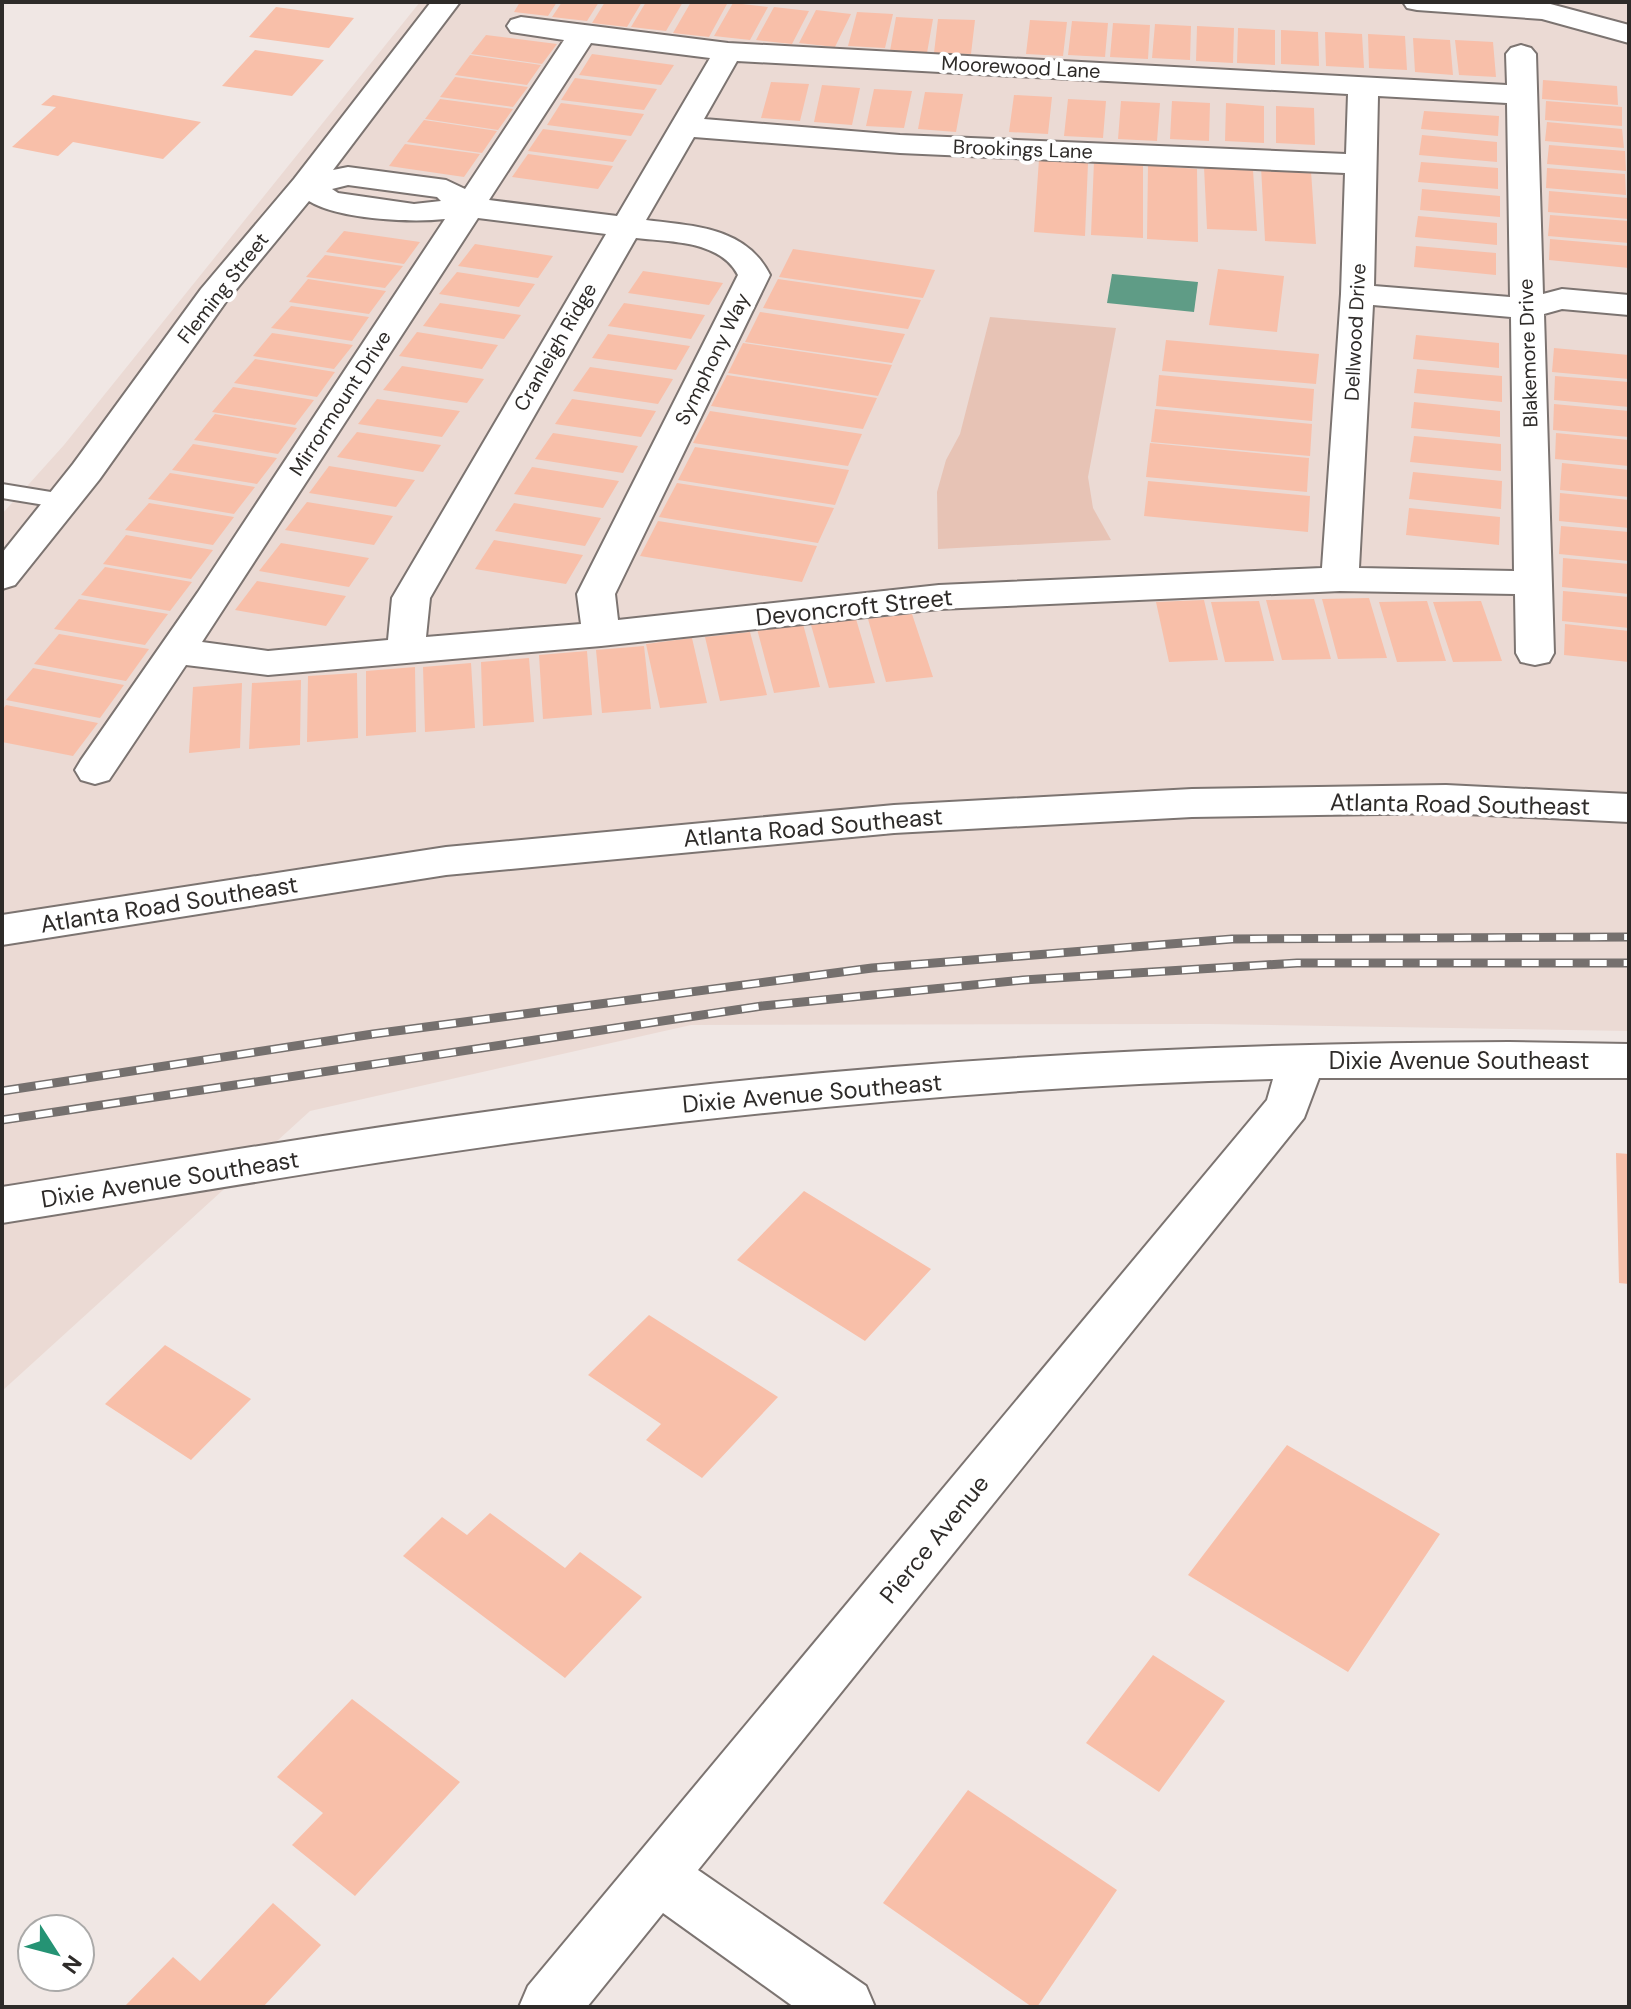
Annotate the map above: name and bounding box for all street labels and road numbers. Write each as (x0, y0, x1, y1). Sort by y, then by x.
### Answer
street label: Moorewood Lane (941, 50, 1101, 84)
street label: Brookings Lane (953, 134, 1093, 164)
street label: Fleming Street (172, 227, 275, 349)
street label: Dellwood Drive (1338, 262, 1372, 402)
street label: Cranleigh Ridge (508, 278, 602, 416)
street label: Blakemore Drive (1512, 278, 1544, 428)
street label: Symphony Way (669, 289, 755, 429)
street label: Mirrormount Drive (283, 325, 397, 481)
street label: Devoncroft Street (754, 581, 954, 633)
street label: Atlanta Road Southeast (1330, 786, 1590, 822)
street label: Atlanta Road Southeast (682, 800, 944, 854)
street label: Atlanta Road Southeast (38, 868, 300, 940)
street label: Dixie Avenue Southeast (1329, 1045, 1589, 1076)
street label: Dixie Avenue Southeast (681, 1066, 943, 1120)
street label: Dixie Avenue Southeast (39, 1143, 301, 1215)
street label: Pierce Avenue (873, 1468, 995, 1610)

